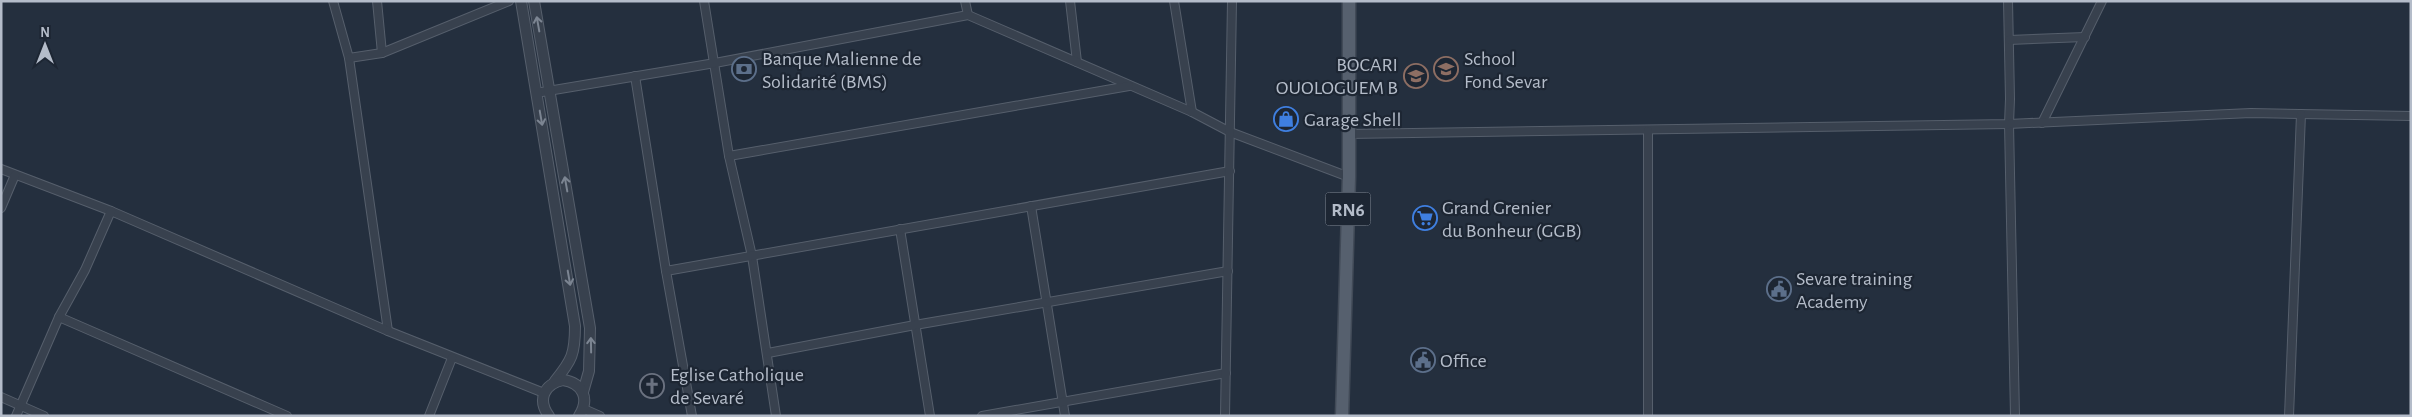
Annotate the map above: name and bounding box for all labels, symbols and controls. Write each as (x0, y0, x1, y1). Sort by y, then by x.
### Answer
one-way arrow (532, 16, 542, 32)
north arrow (20, 20, 70, 70)
text: N (40, 26, 50, 40)
place label: Banque Malienne de Solidarité (BMS) (762, 49, 921, 92)
place label: School Fond Sevar (1464, 49, 1548, 92)
place label: BOCARI OUOLOGUEM B (1276, 55, 1398, 98)
bank icon: Banque Malienne de Solidarité (BMS) (731, 56, 757, 82)
school or university icon: School Fond Sevar (1433, 56, 1459, 82)
school or university icon: BOCARI OUOLOGUEM B (1403, 63, 1429, 89)
shop icon: Garage Shell (1273, 106, 1299, 132)
one-way arrow (536, 110, 546, 126)
place label: Garage Shell (1304, 110, 1401, 130)
one-way arrow (560, 177, 570, 193)
road number: RN6 (1326, 192, 1370, 225)
place label: Grand Grenier du Bonheur (GGB) (1442, 198, 1582, 241)
supermarket icon: Grand Grenier du Bonheur (GGB) (1412, 205, 1438, 231)
place label: Sevare training Academy (1796, 269, 1913, 312)
one-way arrow (564, 270, 574, 286)
public building icon: Sevare training Academy (1766, 276, 1792, 302)
one-way arrow (586, 337, 596, 353)
public building icon: Office (1410, 347, 1436, 373)
place label: Office (1440, 351, 1487, 371)
place label: Eglise Catholique de Sevaré (670, 365, 804, 408)
church icon: Eglise Catholique de Sevaré (639, 373, 665, 399)

